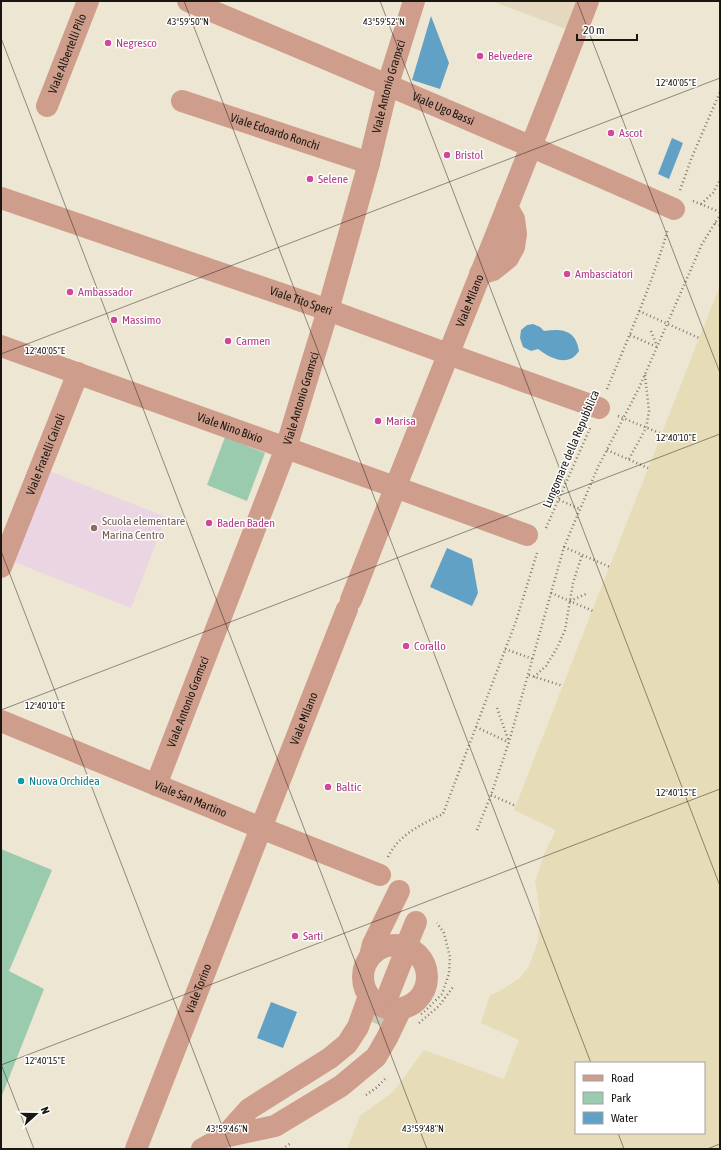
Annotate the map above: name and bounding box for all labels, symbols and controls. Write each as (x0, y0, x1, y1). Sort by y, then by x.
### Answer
street label: Viale Albertelli Pilo (45, 11, 89, 96)
text: 43°59'50"N (167, 16, 209, 27)
text: 43°59'52"N (363, 16, 405, 27)
scale bar (577, 16, 637, 42)
text: 20 m (583, 23, 605, 37)
place label: Negresco (116, 36, 157, 50)
marker: Negresco (103, 38, 113, 48)
street label: Viale Antonio Gramsci (369, 38, 408, 135)
place label: Belvedere (488, 49, 533, 63)
marker: Belvedere (475, 51, 485, 61)
text: 12°40'05"E (656, 77, 697, 88)
street label: Viale Ugo Bassi (410, 89, 476, 128)
street label: Viale Edoardo Ronchi (228, 110, 322, 153)
place label: Ascot (619, 126, 643, 140)
marker: Ascot (606, 128, 616, 138)
place label: Bristol (455, 148, 484, 162)
marker: Bristol (442, 150, 452, 160)
place label: Selene (318, 172, 348, 186)
marker: Selene (305, 174, 315, 184)
place label: Ambasciatori (575, 267, 633, 281)
marker: Ambasciatori (562, 269, 572, 279)
street label: Viale Milano (453, 272, 487, 329)
street label: Viale Tito Speri (268, 284, 334, 318)
place label: Ambassador (78, 285, 133, 299)
marker: Ambassador (65, 287, 75, 297)
place label: Massimo (122, 313, 161, 327)
marker: Massimo (109, 315, 119, 325)
place label: Carmen (236, 334, 270, 348)
marker: Carmen (223, 336, 233, 346)
text: 12°40'05"E (25, 345, 66, 356)
street label: Viale Antonio Gramsci (280, 350, 322, 447)
street label: Lungomare della Repubblica (540, 388, 602, 510)
street label: Viale Nino Bixio (195, 410, 265, 446)
street label: Viale Fratelli Cairoli (23, 412, 68, 497)
place label: Marisa (386, 414, 416, 428)
marker: Marisa (373, 416, 383, 426)
text: 12°40'10"E (656, 432, 697, 443)
place label: Scuola elementare Marina Centro (102, 514, 185, 542)
place label: Baden Baden (217, 516, 275, 530)
marker: Baden Baden (204, 518, 214, 528)
marker: Scuola elementare Marina Centro (89, 523, 99, 533)
place label: Corallo (414, 639, 446, 653)
marker: Corallo (401, 641, 411, 651)
street label: Viale Antonio Gramsci (164, 654, 212, 749)
street label: Viale Milano (287, 690, 321, 747)
text: 12°40'10"E (25, 700, 66, 711)
place label: Nuova Orchidea (29, 774, 100, 788)
marker: Nuova Orchidea (16, 776, 26, 786)
street label: Viale San Martino (152, 778, 229, 820)
place label: Baltic (336, 780, 362, 794)
marker: Baltic (323, 782, 333, 792)
text: 12°40'15"E (656, 787, 697, 798)
place label: Sarti (303, 929, 323, 943)
marker: Sarti (290, 931, 300, 941)
street label: Viale Torino (182, 961, 215, 1016)
text: 12°40'15"E (25, 1055, 66, 1066)
legend (575, 1062, 705, 1134)
text: Road (611, 1071, 634, 1085)
text: Park (611, 1091, 632, 1105)
north arrow (16, 1094, 56, 1134)
text: N (39, 1105, 52, 1116)
text: Water (611, 1111, 638, 1125)
text: 43°59'46"N (206, 1123, 248, 1134)
text: 43°59'48"N (402, 1123, 444, 1134)

